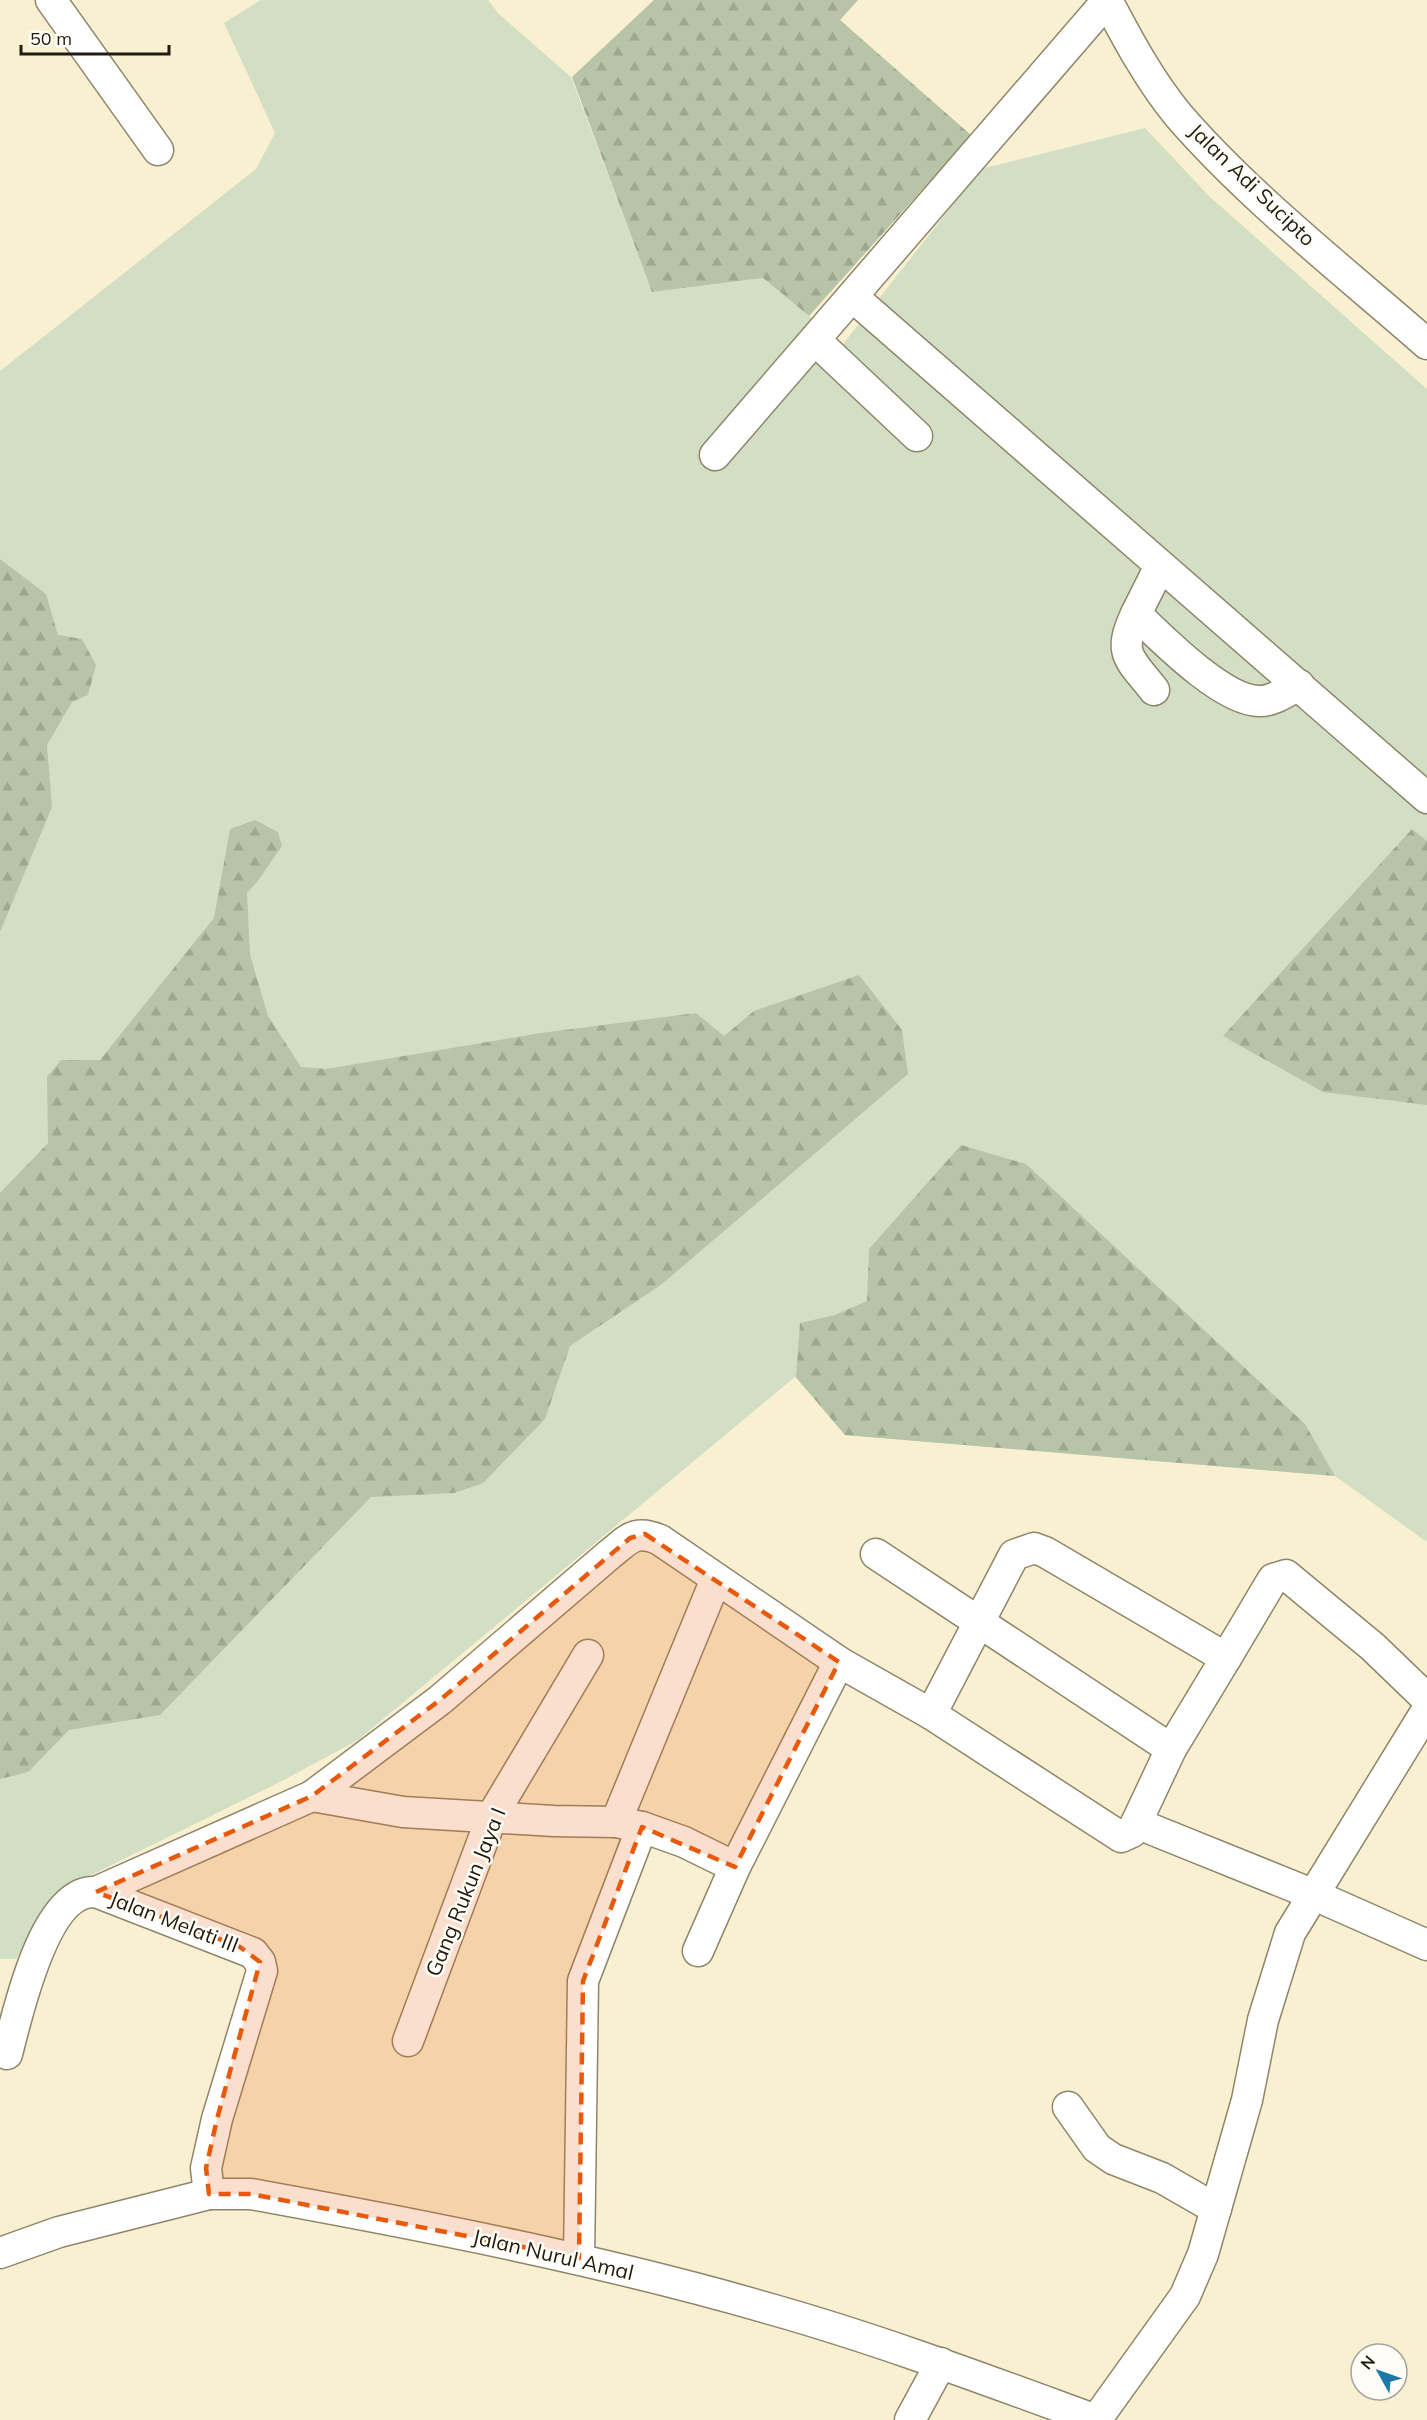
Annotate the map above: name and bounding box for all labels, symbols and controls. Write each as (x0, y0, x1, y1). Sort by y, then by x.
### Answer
scale bar (21, 18, 170, 56)
text: 50 m (30, 27, 72, 50)
street label: Jalan Adi Sucipto (1184, 117, 1321, 251)
street label: Gang Rukun Jaya I (419, 1803, 511, 1980)
street label: Jalan Melati III (106, 1885, 243, 1958)
street label: Jalan Nurul Amal (470, 2223, 636, 2285)
north arrow (1349, 2342, 1409, 2402)
text: N (1356, 2351, 1379, 2373)

